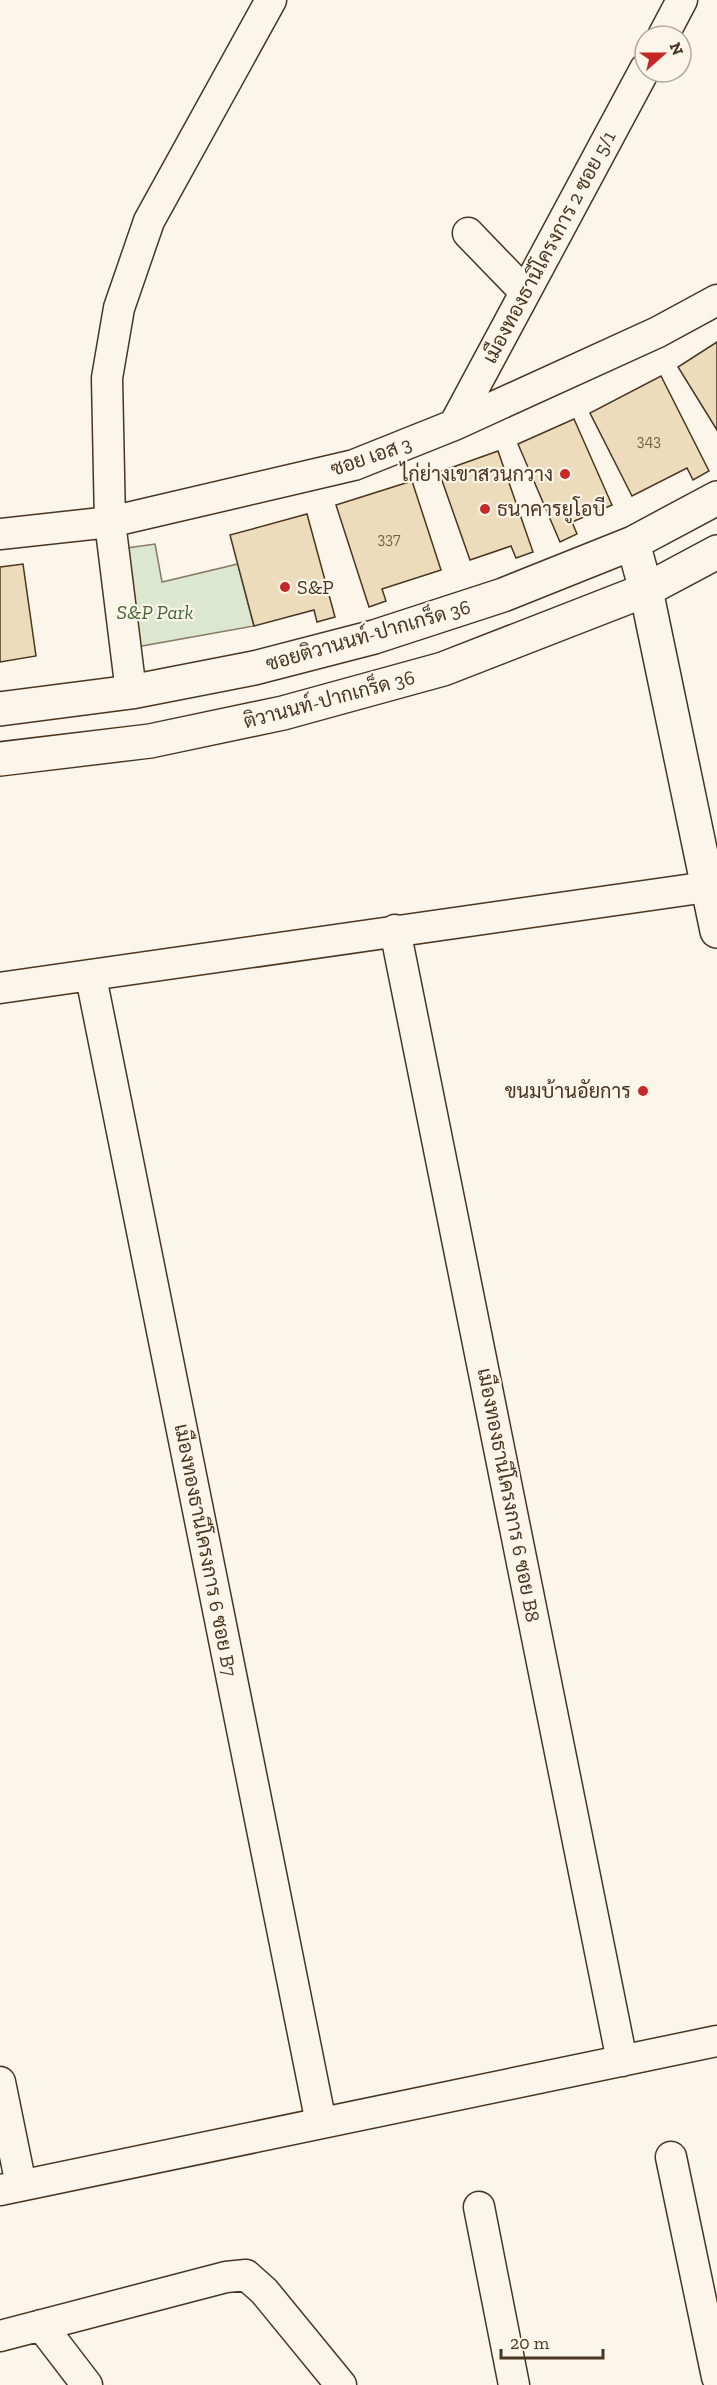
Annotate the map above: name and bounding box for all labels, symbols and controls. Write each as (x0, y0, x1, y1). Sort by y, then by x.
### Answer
north arrow (633, 24, 693, 84)
text: N (665, 40, 688, 58)
street label: เมืองทองธานีโครงการ 2 ซอย 5/1 (476, 125, 621, 367)
street label: ซอย เอส 3 (327, 431, 415, 481)
house number: 343 (637, 431, 661, 450)
place label: ไก่ย่างเขาสวนกวาง (399, 461, 553, 486)
marker: ไก่ย่างเขาสวนกวาง (558, 467, 572, 481)
place label: ธนาคารยูโอบี (497, 496, 605, 524)
marker: ธนาคารยูโอบี (478, 502, 492, 516)
house number: 337 (377, 529, 401, 548)
place label: S&P (297, 575, 334, 599)
marker: S&P (278, 580, 292, 594)
street label: ซอยติวานนท์-ปากเกร็ด 36 (262, 591, 473, 676)
park label: S&P Park (117, 600, 193, 624)
street label: ติวานนท์-ปากเกร็ด 36 (240, 662, 417, 733)
place label: ขนมบ้านอัยการ (505, 1079, 631, 1103)
marker: ขนมบ้านอัยการ (636, 1084, 650, 1098)
street label: เมืองทองธานีโครงการ 6 ซอย B8 (473, 1365, 547, 1624)
street label: เมืองทองธานีโครงการ 6 ซอย B7 (170, 1421, 244, 1679)
scale bar (501, 2322, 603, 2360)
text: 20 m (510, 2332, 550, 2354)

